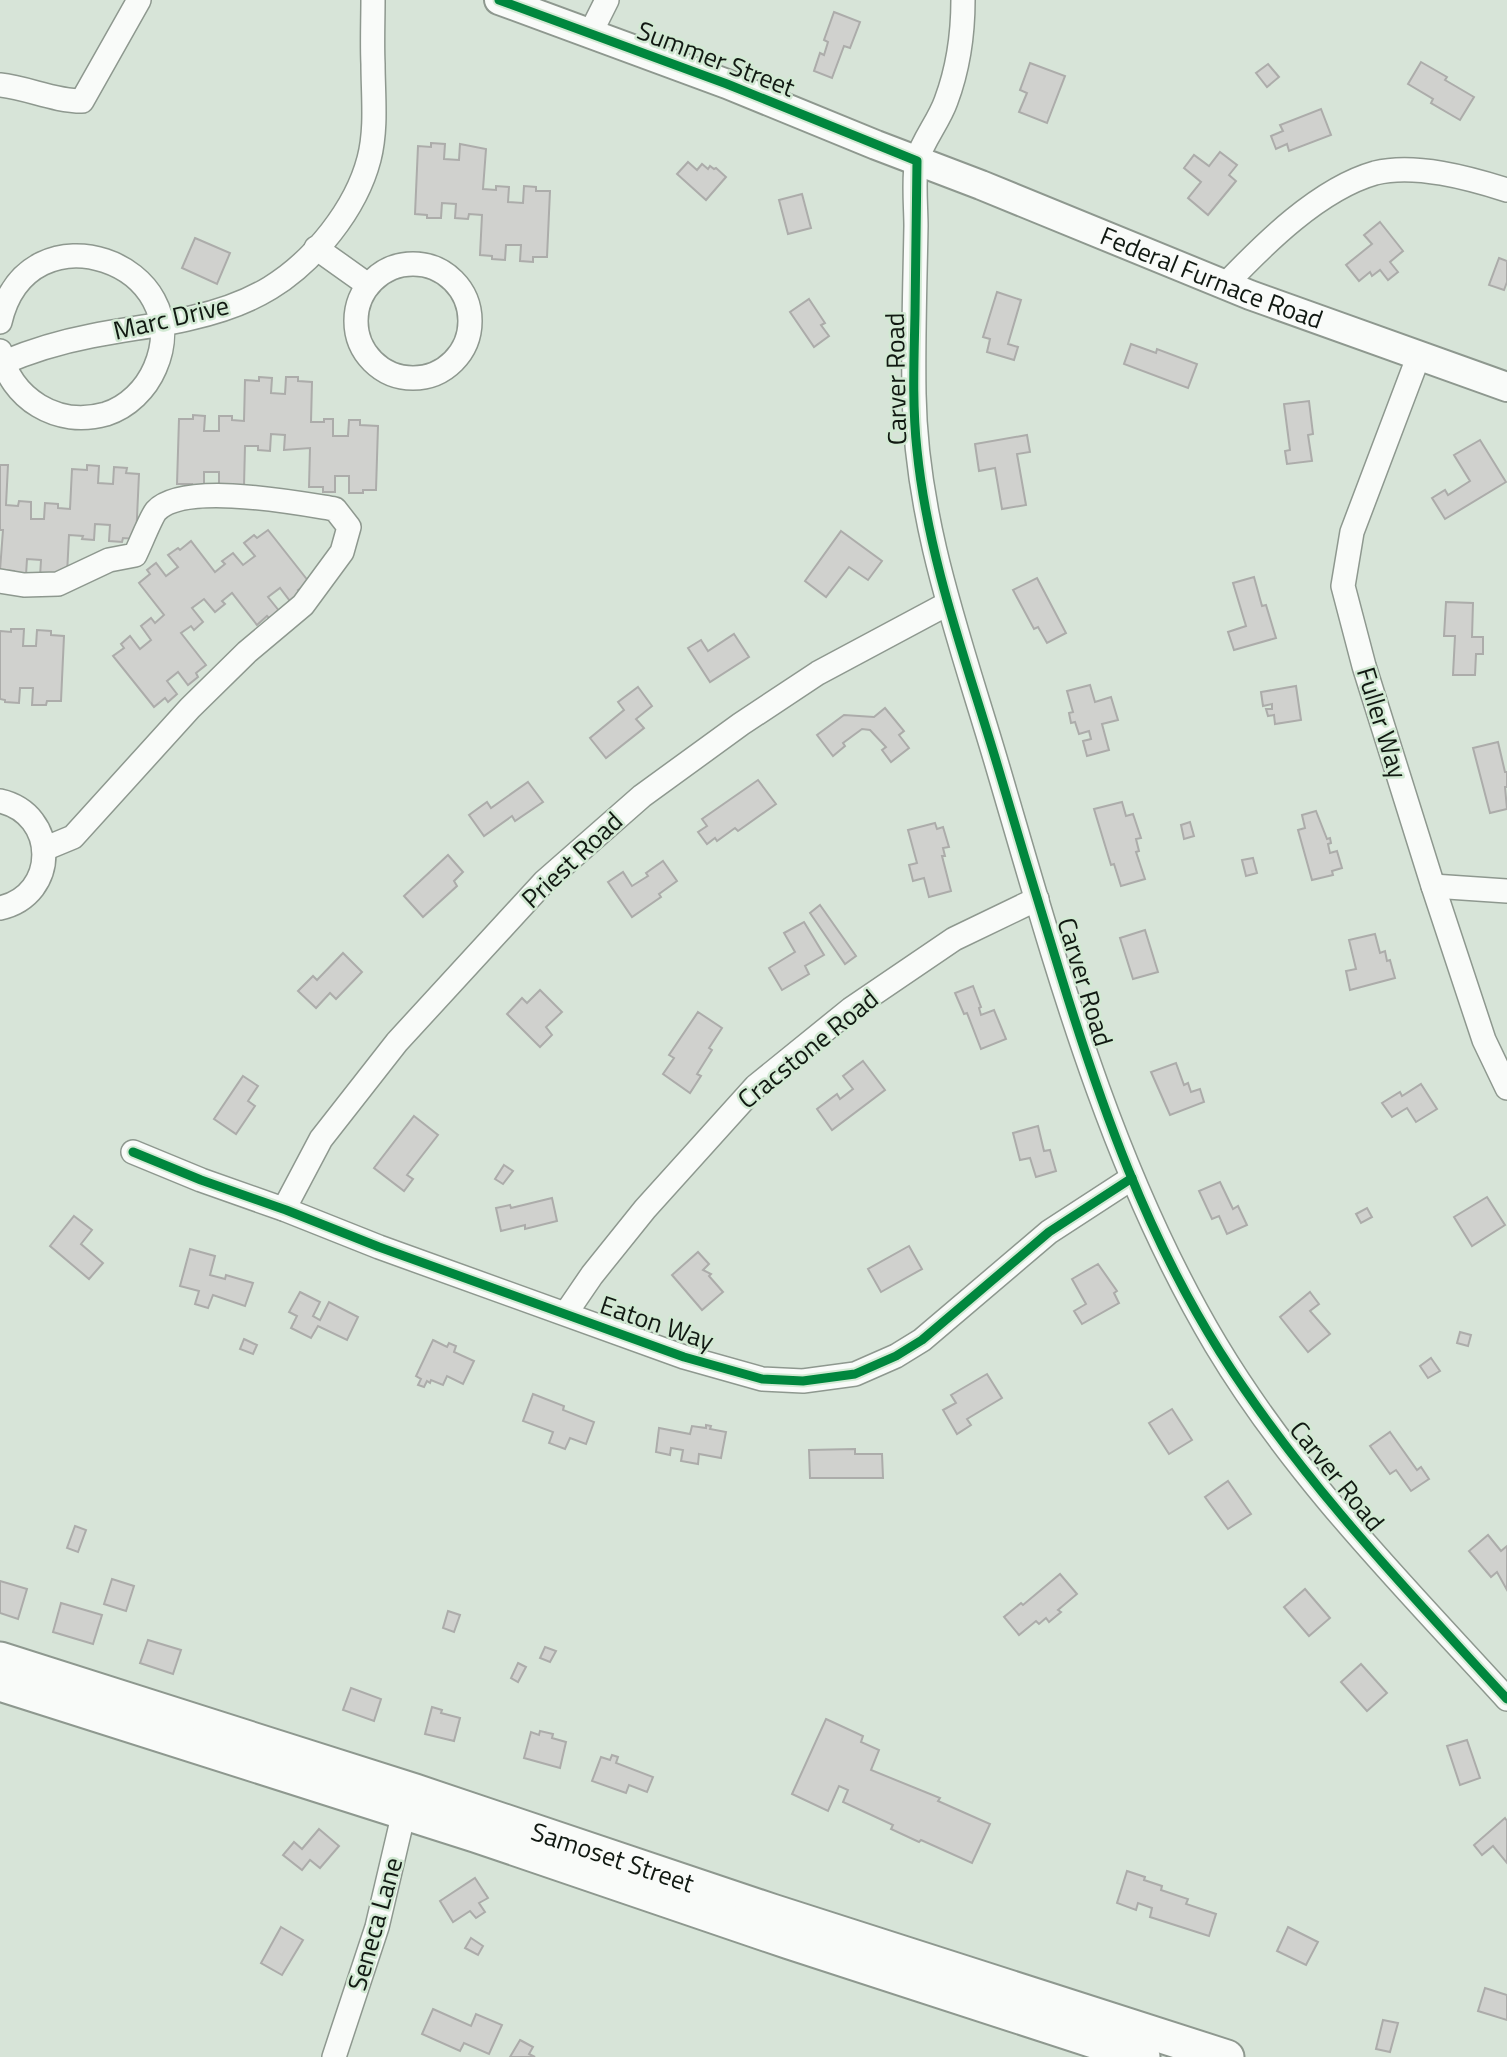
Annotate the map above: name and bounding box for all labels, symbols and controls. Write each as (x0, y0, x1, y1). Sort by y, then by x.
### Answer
street label: Summer Street (632, 11, 801, 107)
street label: Federal Furnace Road (1095, 216, 1329, 339)
street label: Marc Drive (109, 285, 233, 350)
street label: Carver Road (875, 312, 916, 446)
street label: Fuller Way (1347, 662, 1418, 784)
street label: Priest Road (512, 802, 631, 917)
street label: Carver Road (1047, 913, 1124, 1051)
street label: Cracstone Road (729, 980, 887, 1118)
street label: Eaton Way (595, 1285, 719, 1360)
street label: Carver Road (1281, 1412, 1394, 1539)
street label: Samoset Street (526, 1811, 699, 1902)
street label: Seneca Lane (337, 1853, 412, 1995)

